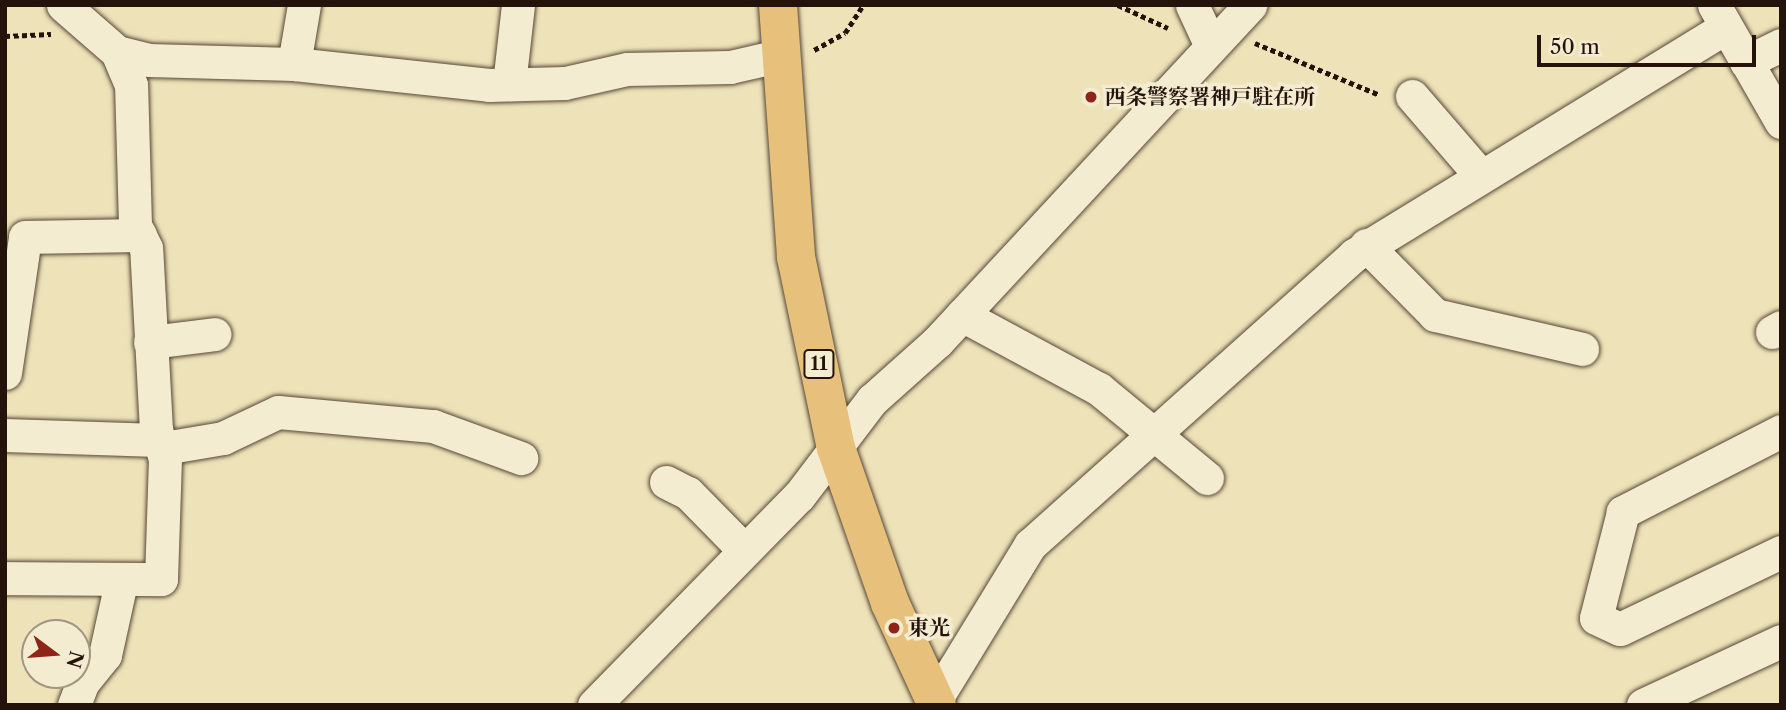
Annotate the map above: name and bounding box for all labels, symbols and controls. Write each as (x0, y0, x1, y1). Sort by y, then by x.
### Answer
scale bar (1541, 21, 1760, 65)
text: 50 m (1550, 34, 1600, 59)
place label: 西条警察署神戸駐在所 (1105, 84, 1315, 110)
marker: 西条警察署神戸駐在所 (1083, 89, 1099, 105)
road number: 11 (803, 348, 835, 380)
place label: 東光 (908, 615, 950, 641)
north arrow (21, 619, 91, 689)
marker: 東光 (886, 620, 902, 636)
text: N (61, 648, 88, 670)

